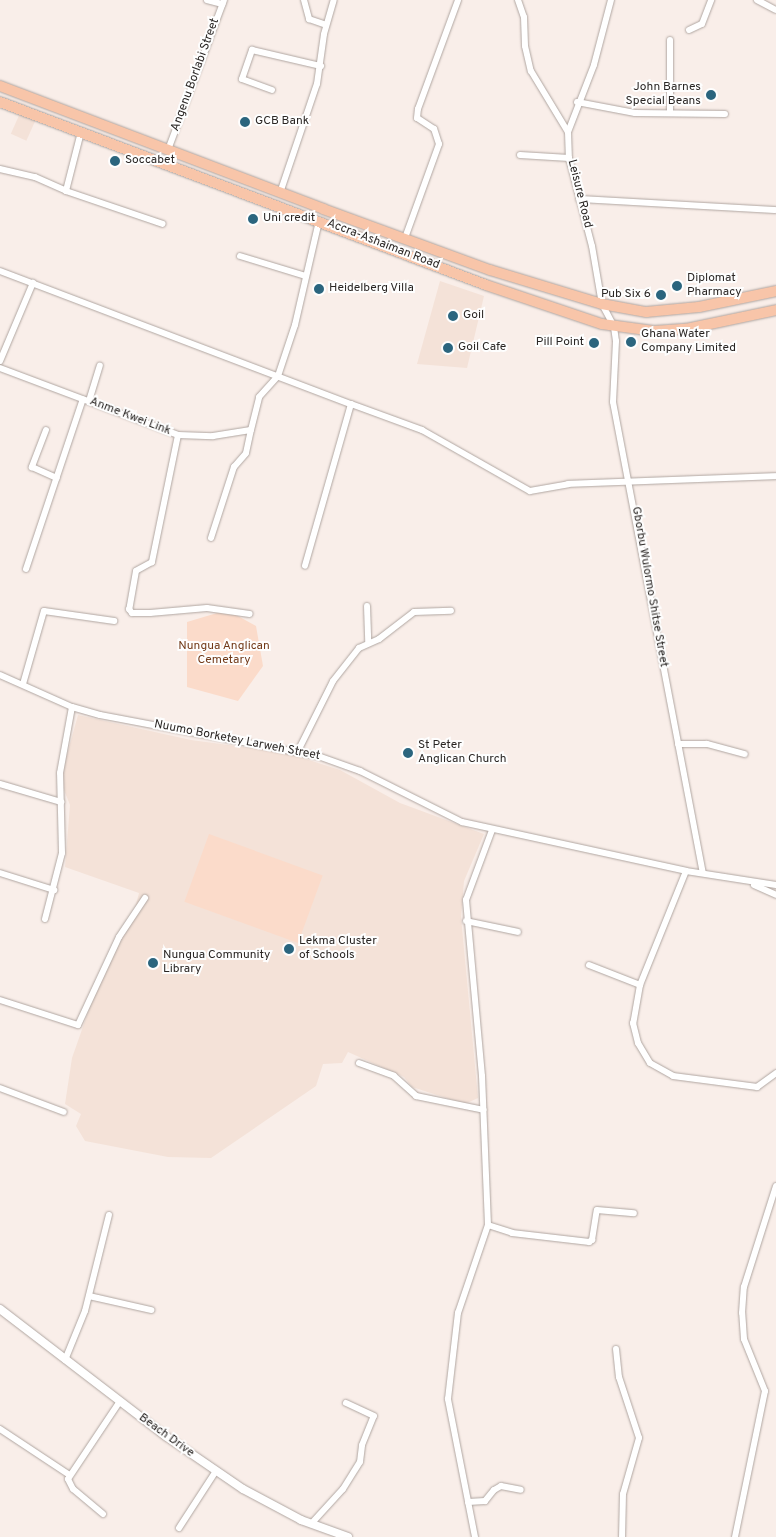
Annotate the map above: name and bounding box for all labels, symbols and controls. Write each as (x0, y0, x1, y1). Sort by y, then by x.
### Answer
street label: Angenu Borlabi Street (169, 17, 223, 133)
place label: John Barnes Special Beans (626, 81, 701, 109)
marker: John Barnes Special Beans (705, 89, 717, 101)
place label: GCB Bank (255, 115, 309, 129)
marker: GCB Bank (239, 116, 251, 128)
place label: Soccabet (125, 154, 175, 168)
marker: Soccabet (109, 155, 121, 167)
street label: Leisure Road (564, 158, 594, 230)
place label: Uni credit (263, 212, 315, 226)
marker: Uni credit (247, 213, 259, 225)
street label: Accra-Ashaiman Road (325, 217, 441, 273)
place label: Diplomat Pharmacy (687, 272, 742, 300)
marker: Diplomat Pharmacy (671, 280, 683, 292)
place label: Heidelberg Villa (329, 282, 414, 296)
marker: Heidelberg Villa (313, 283, 325, 295)
place label: Pub Six 6 (601, 288, 651, 302)
marker: Pub Six 6 (655, 289, 667, 301)
place label: Goil (463, 309, 484, 323)
marker: Goil (447, 310, 459, 322)
place label: Ghana Water Company Limited (641, 328, 736, 356)
place label: Pill Point (536, 336, 584, 350)
marker: Ghana Water Company Limited (625, 336, 637, 348)
marker: Pill Point (588, 337, 600, 349)
place label: Goil Cafe (458, 341, 506, 355)
marker: Goil Cafe (442, 342, 454, 354)
street label: Anme Kwei Link (87, 395, 173, 439)
street label: Gborbu Wulormo Shitse Street (628, 505, 670, 669)
park label: Nungua Anglican Cemetary (178, 640, 270, 668)
street label: Nuumo Borketey Larweh Street (153, 718, 321, 764)
place label: St Peter Anglican Church (418, 739, 506, 767)
marker: St Peter Anglican Church (402, 747, 414, 759)
place label: Lekma Cluster of Schools (299, 935, 377, 963)
marker: Lekma Cluster of Schools (283, 943, 295, 955)
place label: Nungua Community Library (163, 949, 270, 977)
marker: Nungua Community Library (147, 957, 159, 969)
street label: Beach Drive (136, 1411, 196, 1461)

